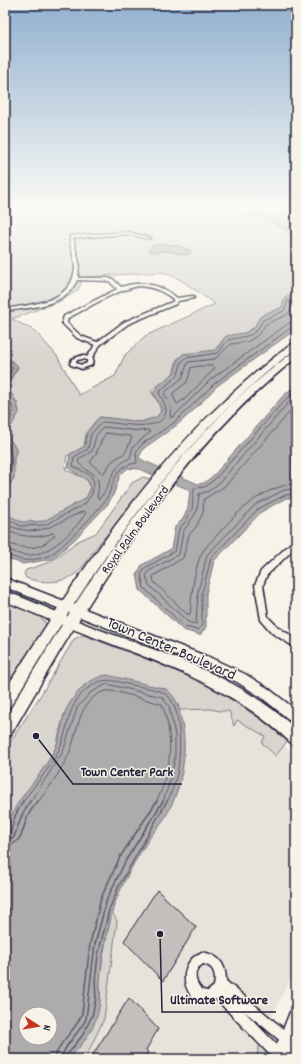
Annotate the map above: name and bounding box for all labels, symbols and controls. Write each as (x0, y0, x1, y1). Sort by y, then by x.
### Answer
street label: Royal Palm Boulevard (97, 482, 175, 579)
street label: Town Center Boulevard (103, 612, 239, 687)
callout: Town Center Park (73, 758, 182, 784)
text: Town Center Park (81, 763, 173, 783)
callout: Ultimate Software (162, 986, 276, 1012)
text: Ultimate Software (170, 991, 268, 1011)
north arrow (18, 1006, 58, 1046)
text: N (37, 1023, 54, 1033)

